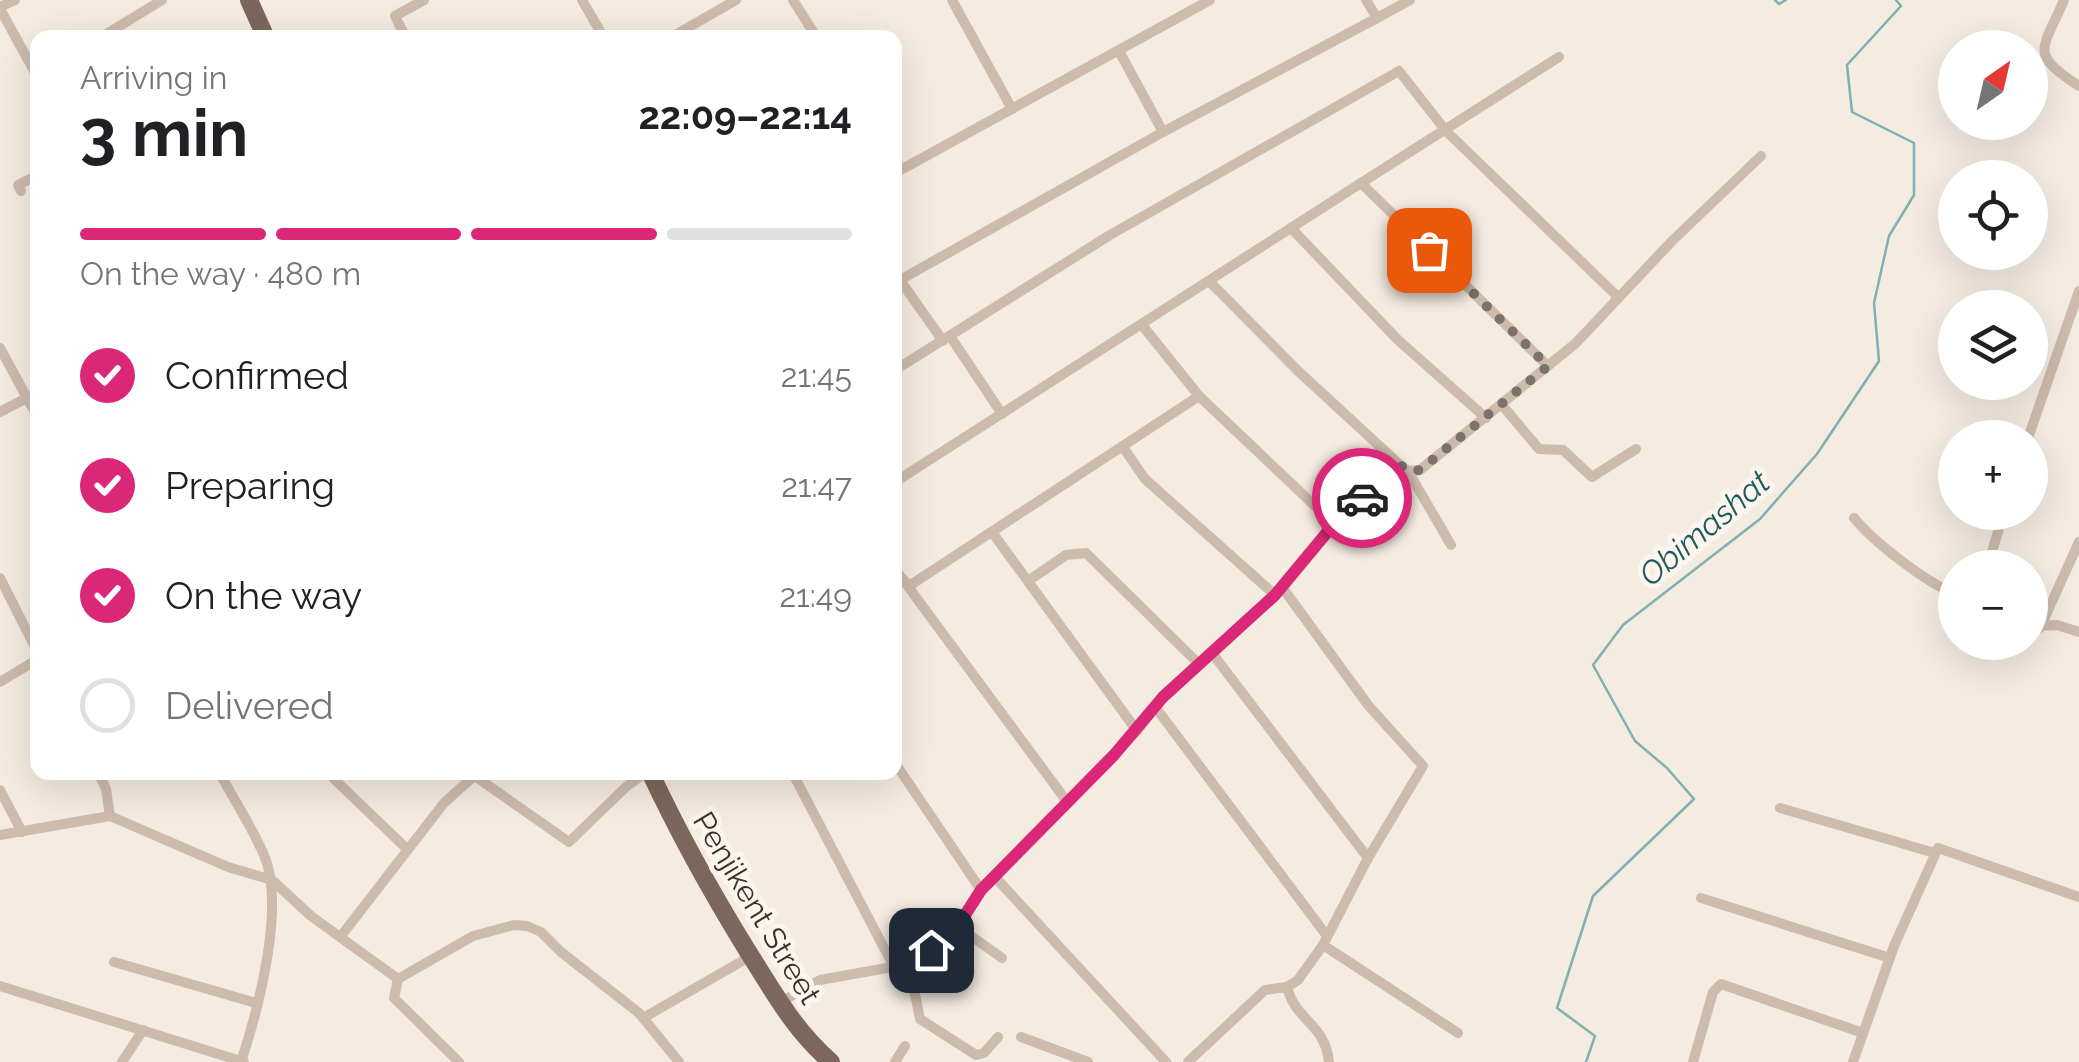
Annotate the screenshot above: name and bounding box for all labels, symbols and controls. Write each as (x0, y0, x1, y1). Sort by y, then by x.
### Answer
north arrow (1938, 30, 2048, 140)
map controls (1938, 30, 2048, 660)
text: Arriving in (80, 59, 227, 96)
text: 22:09–22:14 (638, 93, 852, 138)
text: 3 min (80, 95, 248, 171)
button: locate (1938, 160, 2048, 270)
pin (1387, 208, 1472, 293)
icon: bag (1402, 223, 1457, 278)
text: On the way · 480 m (80, 255, 361, 292)
button: layers (1938, 290, 2048, 400)
icon: check (80, 348, 135, 403)
text: Confirmed (165, 353, 349, 398)
text: 21:45 (781, 357, 852, 394)
button: + (1938, 420, 2048, 530)
courier (1312, 448, 1412, 548)
icon: check (80, 458, 135, 513)
water label: Obimashat (1631, 462, 1777, 593)
text: Preparing (165, 463, 335, 508)
text: 21:47 (781, 467, 852, 504)
icon: car (1335, 471, 1390, 526)
button: − (1938, 550, 2048, 660)
icon: check (80, 568, 135, 623)
text: On the way (165, 573, 362, 618)
text: 21:49 (779, 577, 852, 614)
text: Delivered (165, 683, 334, 728)
street label: Penjikent Street (686, 806, 828, 1010)
pin (889, 908, 974, 993)
icon: home (904, 923, 959, 978)

